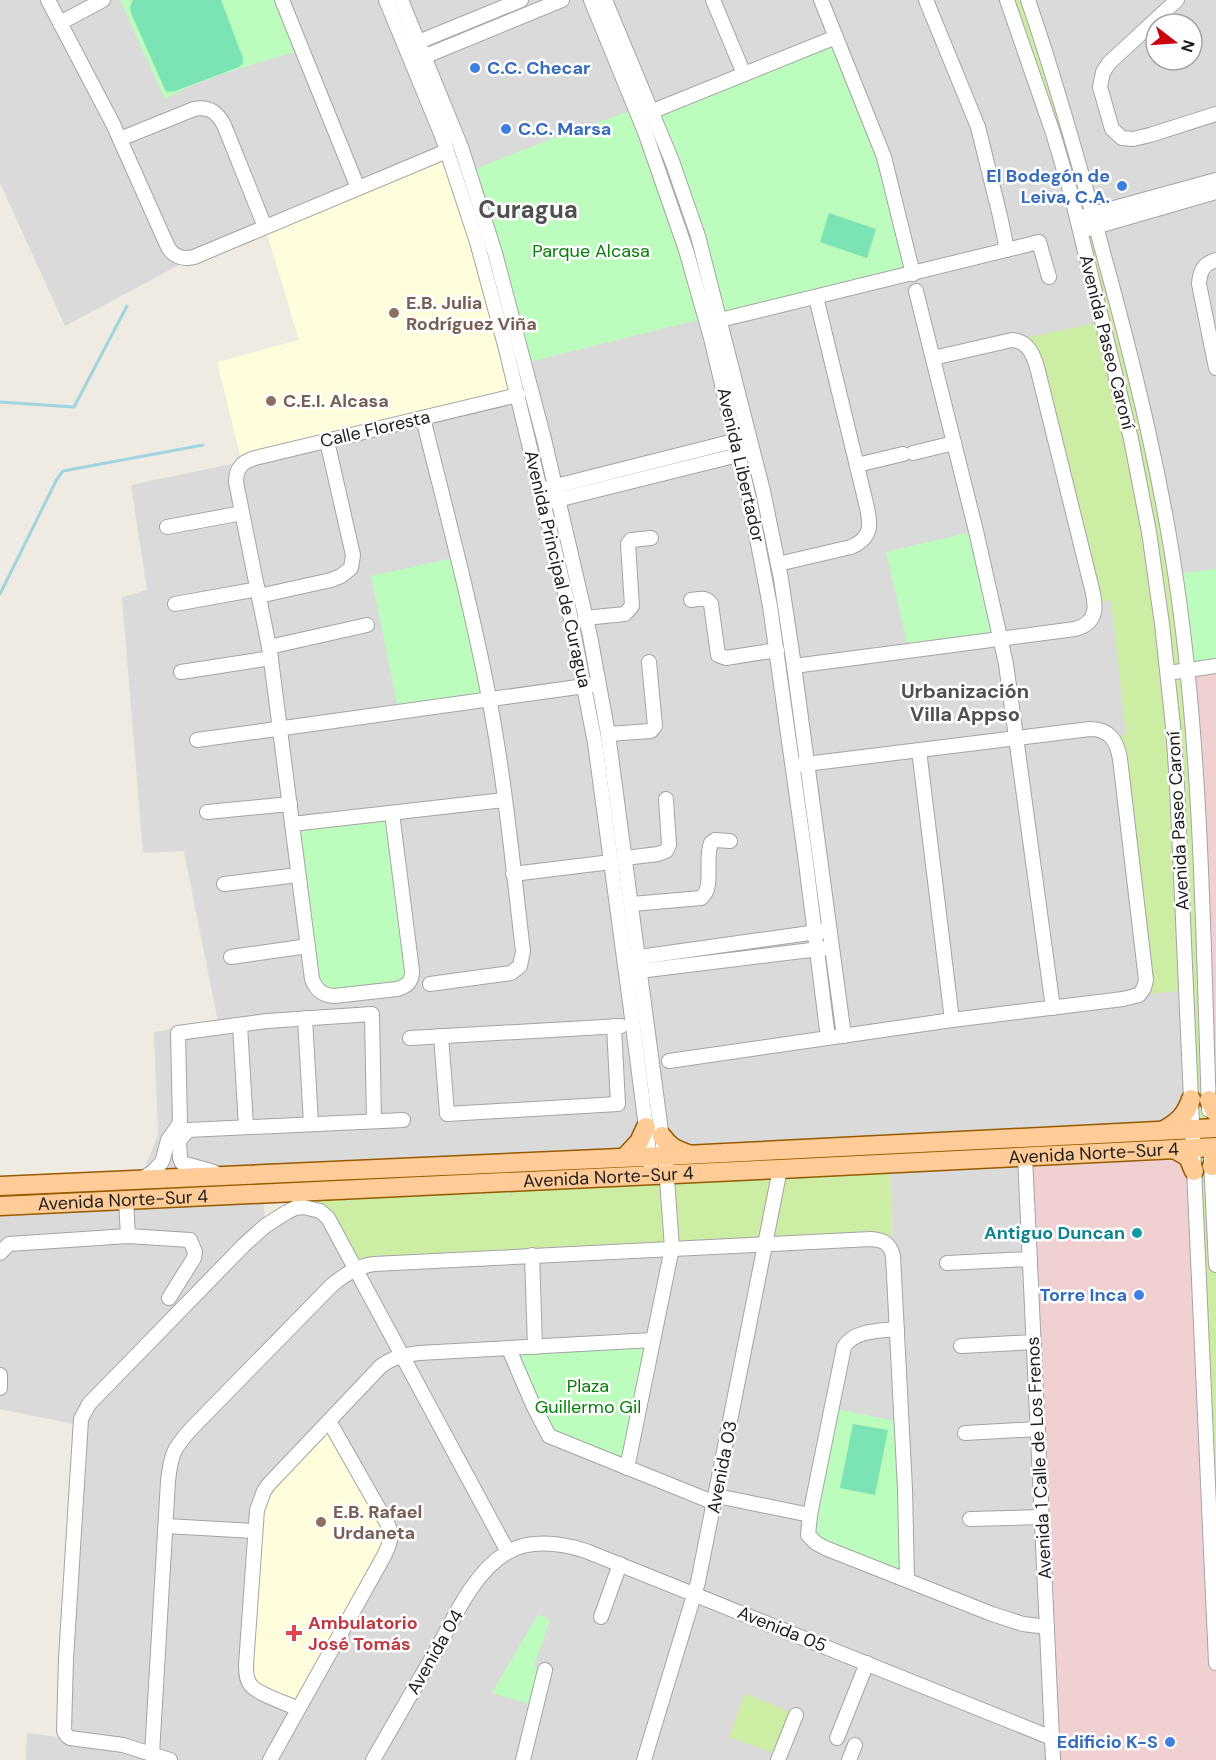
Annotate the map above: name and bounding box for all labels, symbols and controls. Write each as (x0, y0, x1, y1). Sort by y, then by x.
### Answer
north arrow (1144, 12, 1204, 72)
text: N (1176, 38, 1200, 55)
place label: C.C. Checar (487, 56, 590, 80)
marker: C.C. Checar (468, 61, 482, 75)
place label: C.C. Marsa (518, 117, 611, 141)
marker: C.C. Marsa (499, 122, 513, 136)
place label: El Bodegón de Leiva, C.A. (986, 164, 1110, 209)
marker: El Bodegón de Leiva, C.A. (1115, 179, 1129, 193)
district label: Curagua (478, 194, 578, 225)
park label: Parque Alcasa (532, 239, 650, 263)
street label: Avenida Paseo Caroní (1074, 252, 1140, 432)
place label: E.B. Julia Rodríguez Viña (406, 291, 537, 336)
marker: E.B. Julia Rodríguez Viña (387, 306, 401, 320)
street label: Avenida Libertador (712, 385, 771, 545)
place label: C.E.I. Alcasa (283, 389, 389, 413)
marker: C.E.I. Alcasa (264, 394, 278, 408)
street label: Calle Floresta (318, 405, 432, 453)
street label: Avenida Principal de Curagua (519, 448, 597, 690)
district label: Urbanización Villa Appso (901, 678, 1029, 727)
street label: Avenida Paseo Caroní (1161, 731, 1195, 911)
street label: Avenida Norte-Sur 4 (1008, 1137, 1180, 1169)
street label: Avenida Norte-Sur 4 (522, 1161, 694, 1193)
street label: Avenida Norte-Sur 4 (37, 1184, 209, 1216)
place label: Antiguo Duncan (984, 1221, 1125, 1245)
marker: Antiguo Duncan (1130, 1226, 1144, 1240)
place label: Torre Inca (1040, 1283, 1127, 1307)
marker: Torre Inca (1132, 1288, 1146, 1302)
street label: Avenida 1 Calle de Los Frenos (1021, 1336, 1057, 1580)
park label: Plaza Guillermo Gil (535, 1374, 641, 1419)
street label: Avenida 03 (701, 1419, 743, 1515)
place label: E.B. Rafael Urdaneta (333, 1500, 422, 1545)
marker: E.B. Rafael Urdaneta (314, 1515, 328, 1529)
street label: Avenida 05 (734, 1600, 830, 1658)
street label: Avenida 04 (401, 1605, 469, 1699)
place label: Ambulatorio José Tomás (308, 1611, 418, 1656)
marker: Ambulatorio José Tomás (285, 1624, 303, 1642)
place label: Edificio K-S (1057, 1730, 1158, 1754)
marker: Edificio K-S (1163, 1735, 1177, 1749)

